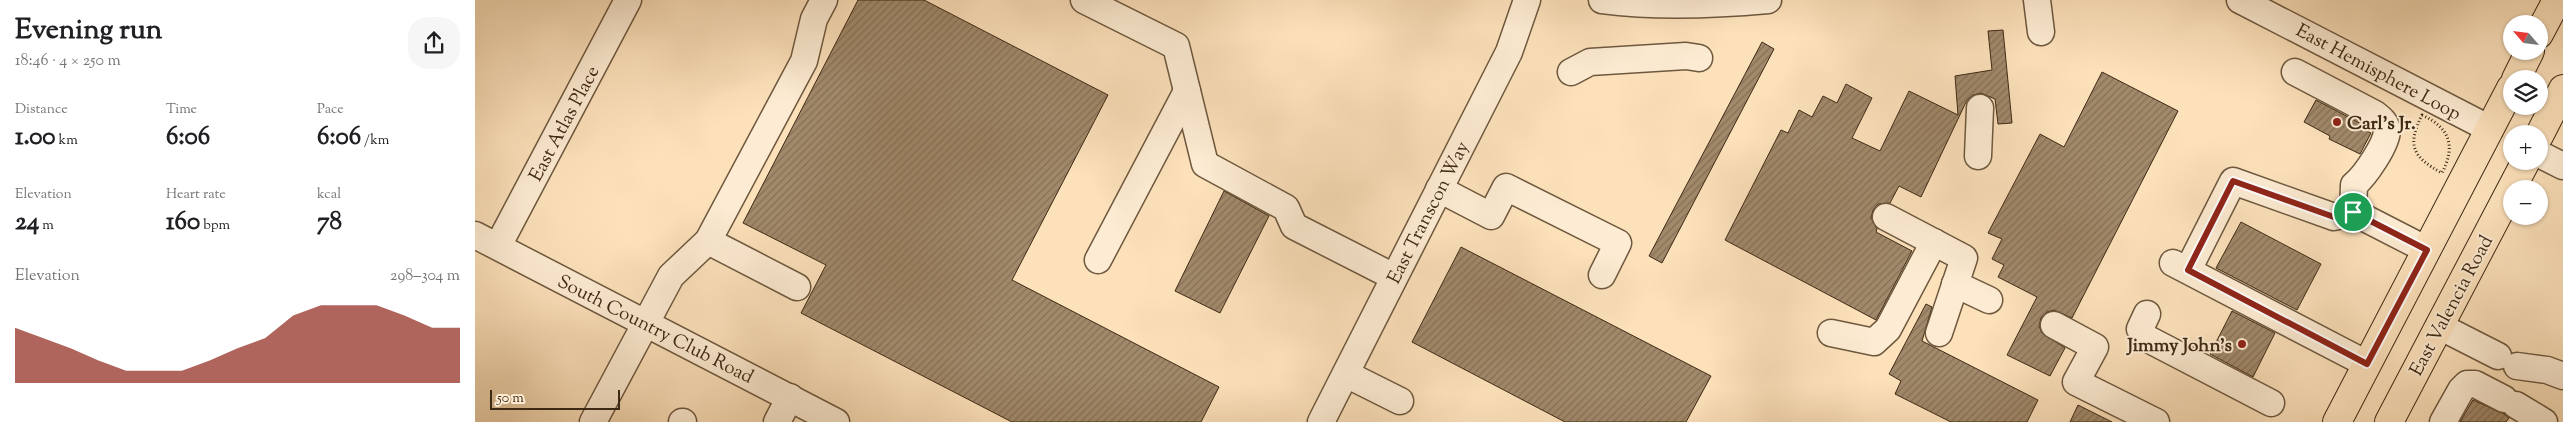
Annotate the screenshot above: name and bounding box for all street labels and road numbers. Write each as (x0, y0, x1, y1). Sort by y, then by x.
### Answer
street label: East Hemisphere Loop (2290, 18, 2465, 128)
street label: East Atlas Place (523, 61, 607, 187)
street label: East Transcon Way (1382, 137, 1477, 289)
street label: East Valencia Road (2404, 231, 2501, 381)
street label: South Country Club Road (552, 269, 758, 392)

